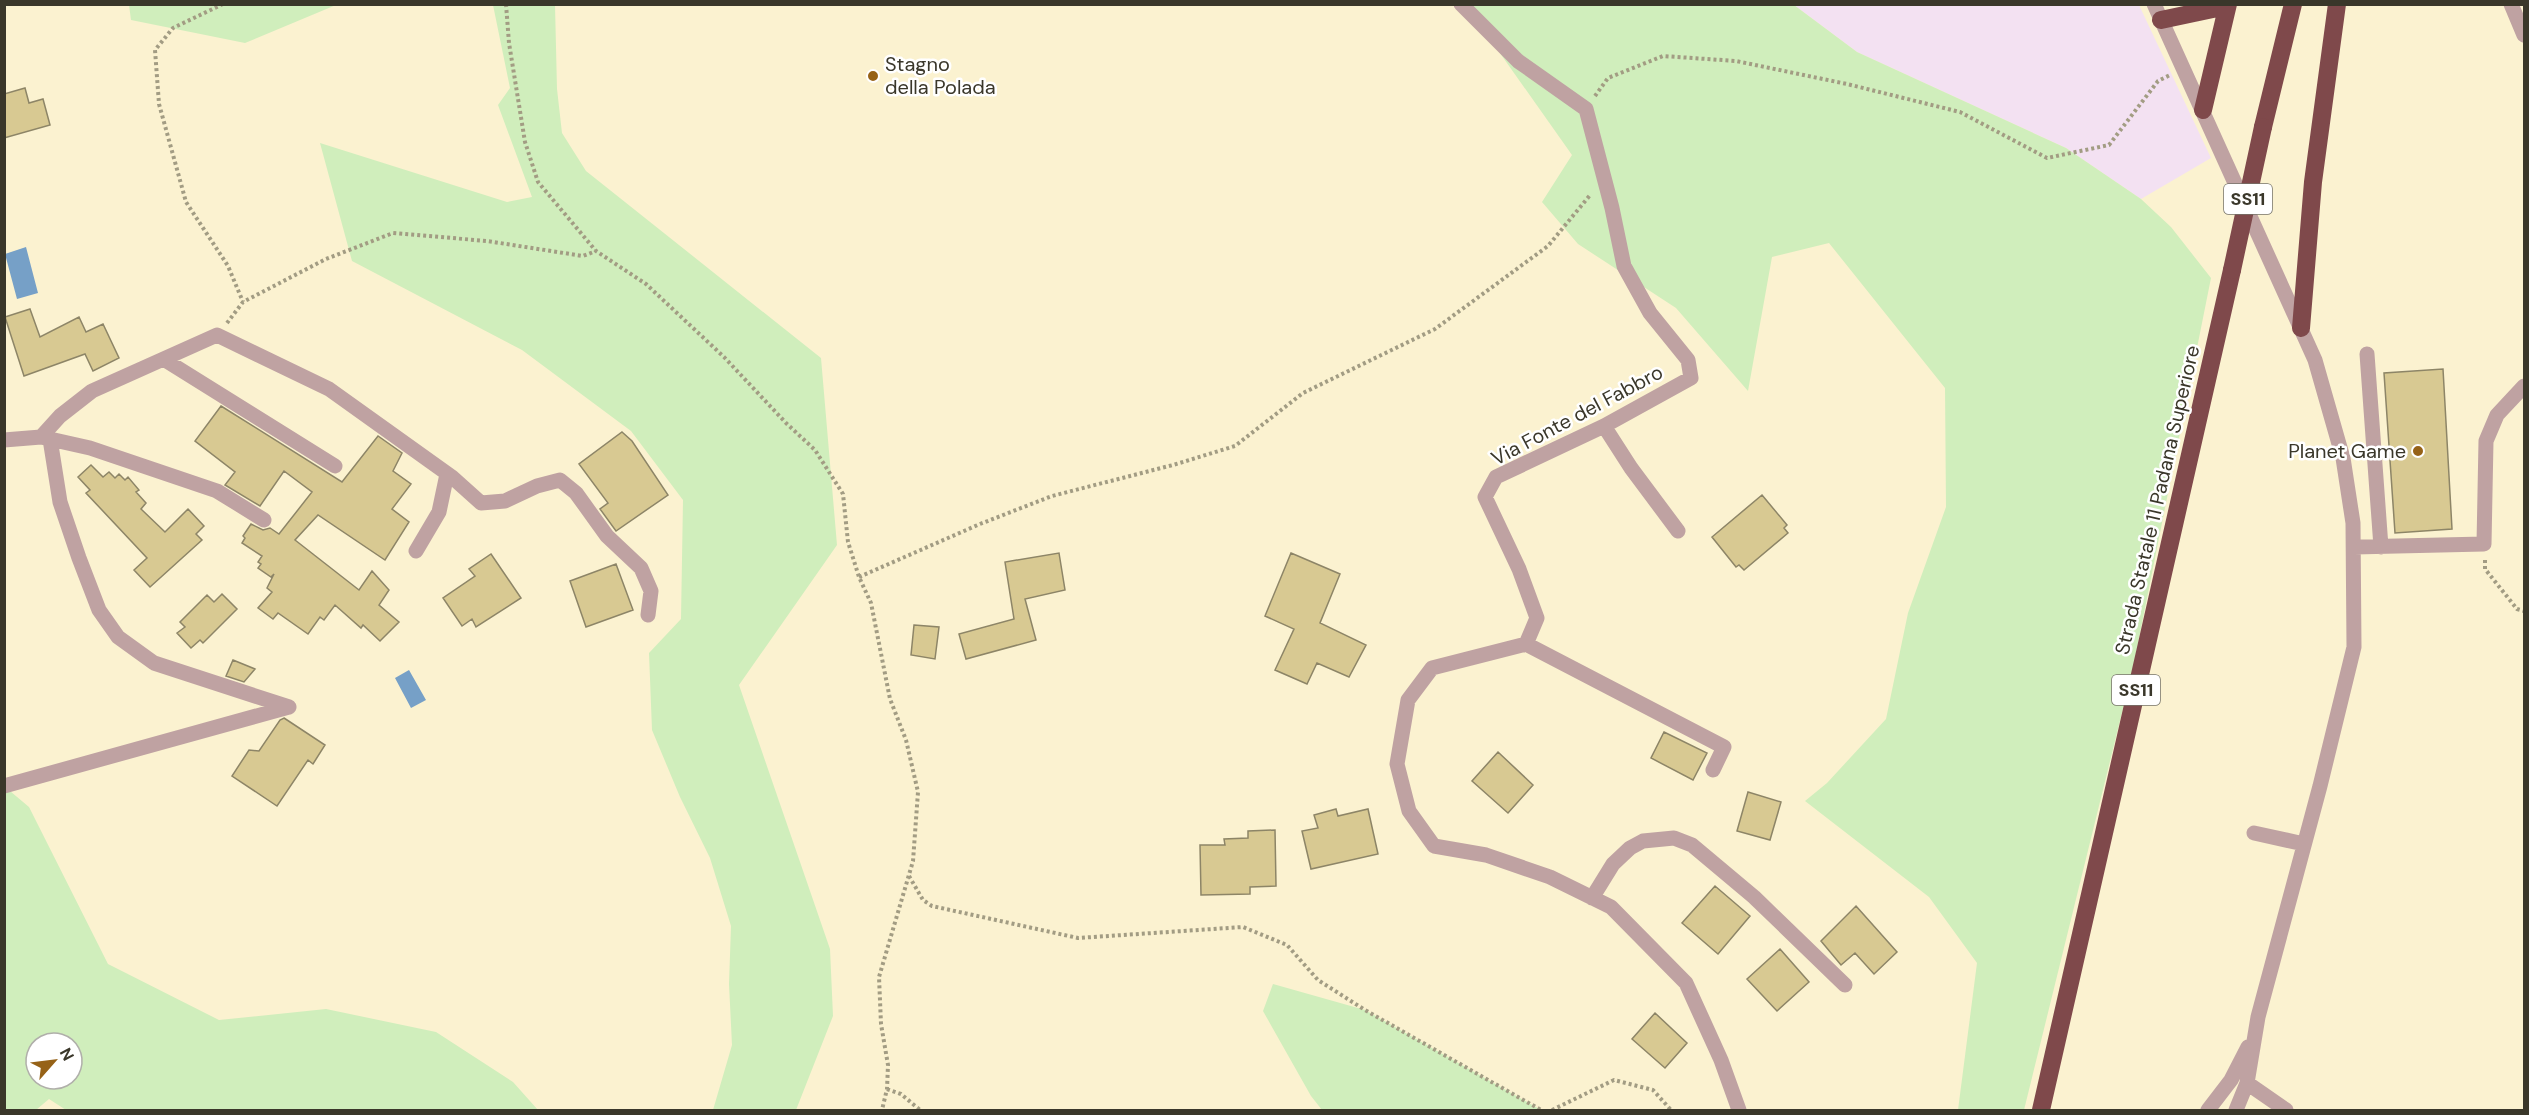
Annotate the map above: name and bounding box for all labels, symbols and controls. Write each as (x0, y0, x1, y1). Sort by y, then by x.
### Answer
place label: Stagno della Polada (885, 51, 996, 100)
marker: Stagno della Polada (866, 69, 880, 83)
road number: SS11 (2224, 184, 2272, 214)
street label: Strada Statale 11 Padana Superiore (2109, 343, 2205, 657)
street label: Via Fonte del Fabbro (1487, 359, 1667, 471)
place label: Planet Game (2288, 438, 2406, 464)
marker: Planet Game (2411, 444, 2425, 458)
road number: SS11 (2112, 675, 2160, 705)
north arrow (24, 1031, 84, 1091)
text: N (55, 1044, 79, 1064)

